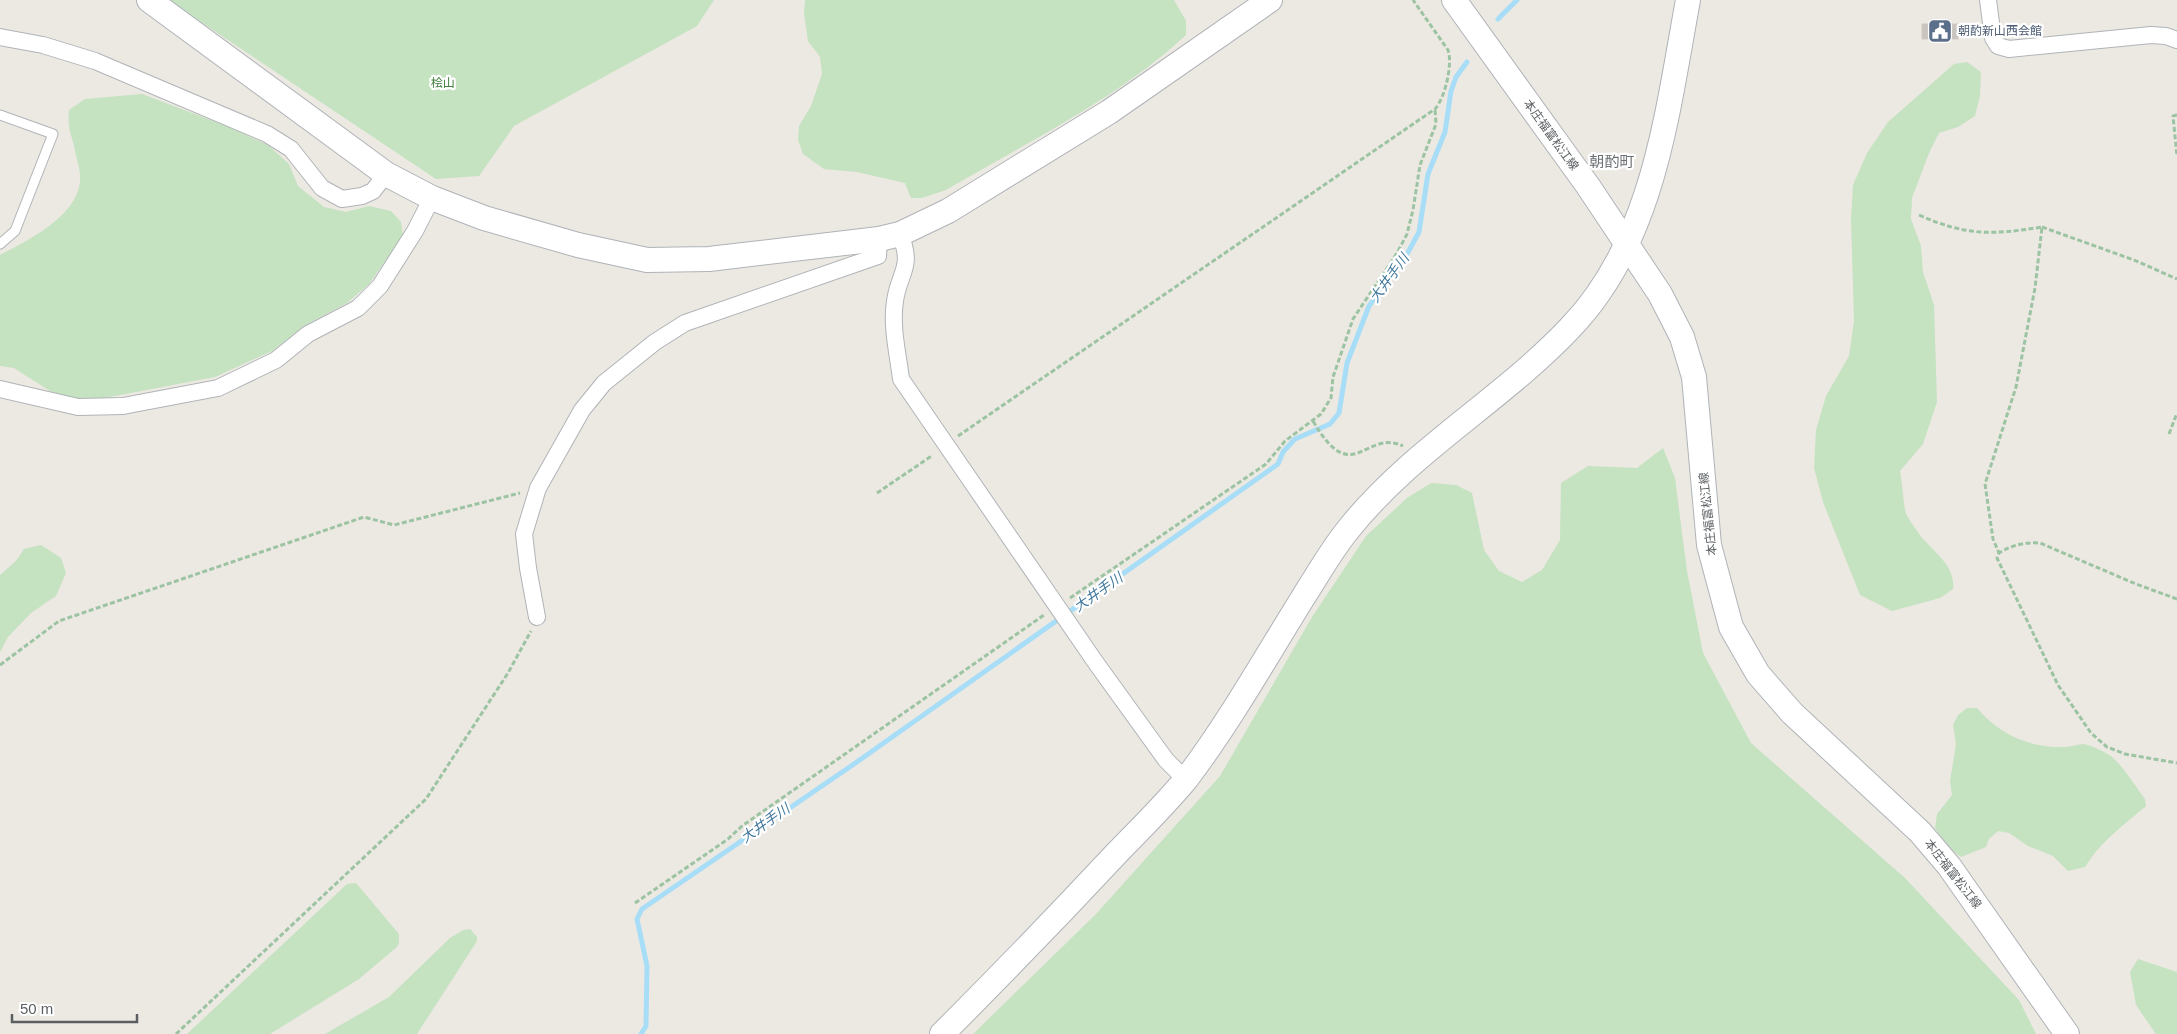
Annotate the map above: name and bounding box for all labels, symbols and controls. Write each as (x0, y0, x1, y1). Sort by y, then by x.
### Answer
public building icon: 朝酌新山西会館 (1927, 18, 1953, 44)
place label: 朝酌新山西会館 (1958, 24, 2042, 38)
park label: 桧山 (431, 76, 455, 90)
street label: 本庄福富松江線 (1521, 97, 1581, 173)
district label: 朝酌町 (1589, 153, 1635, 170)
water label: 大井手川 (1366, 249, 1413, 305)
street label: 本庄福富松江線 (1697, 471, 1719, 557)
water label: 大井手川 (1070, 568, 1127, 615)
water label: 大井手川 (737, 799, 794, 846)
street label: 本庄福富松江線 (1922, 837, 1984, 911)
scale bar (12, 992, 138, 1024)
text: 50 m (20, 1000, 53, 1017)

